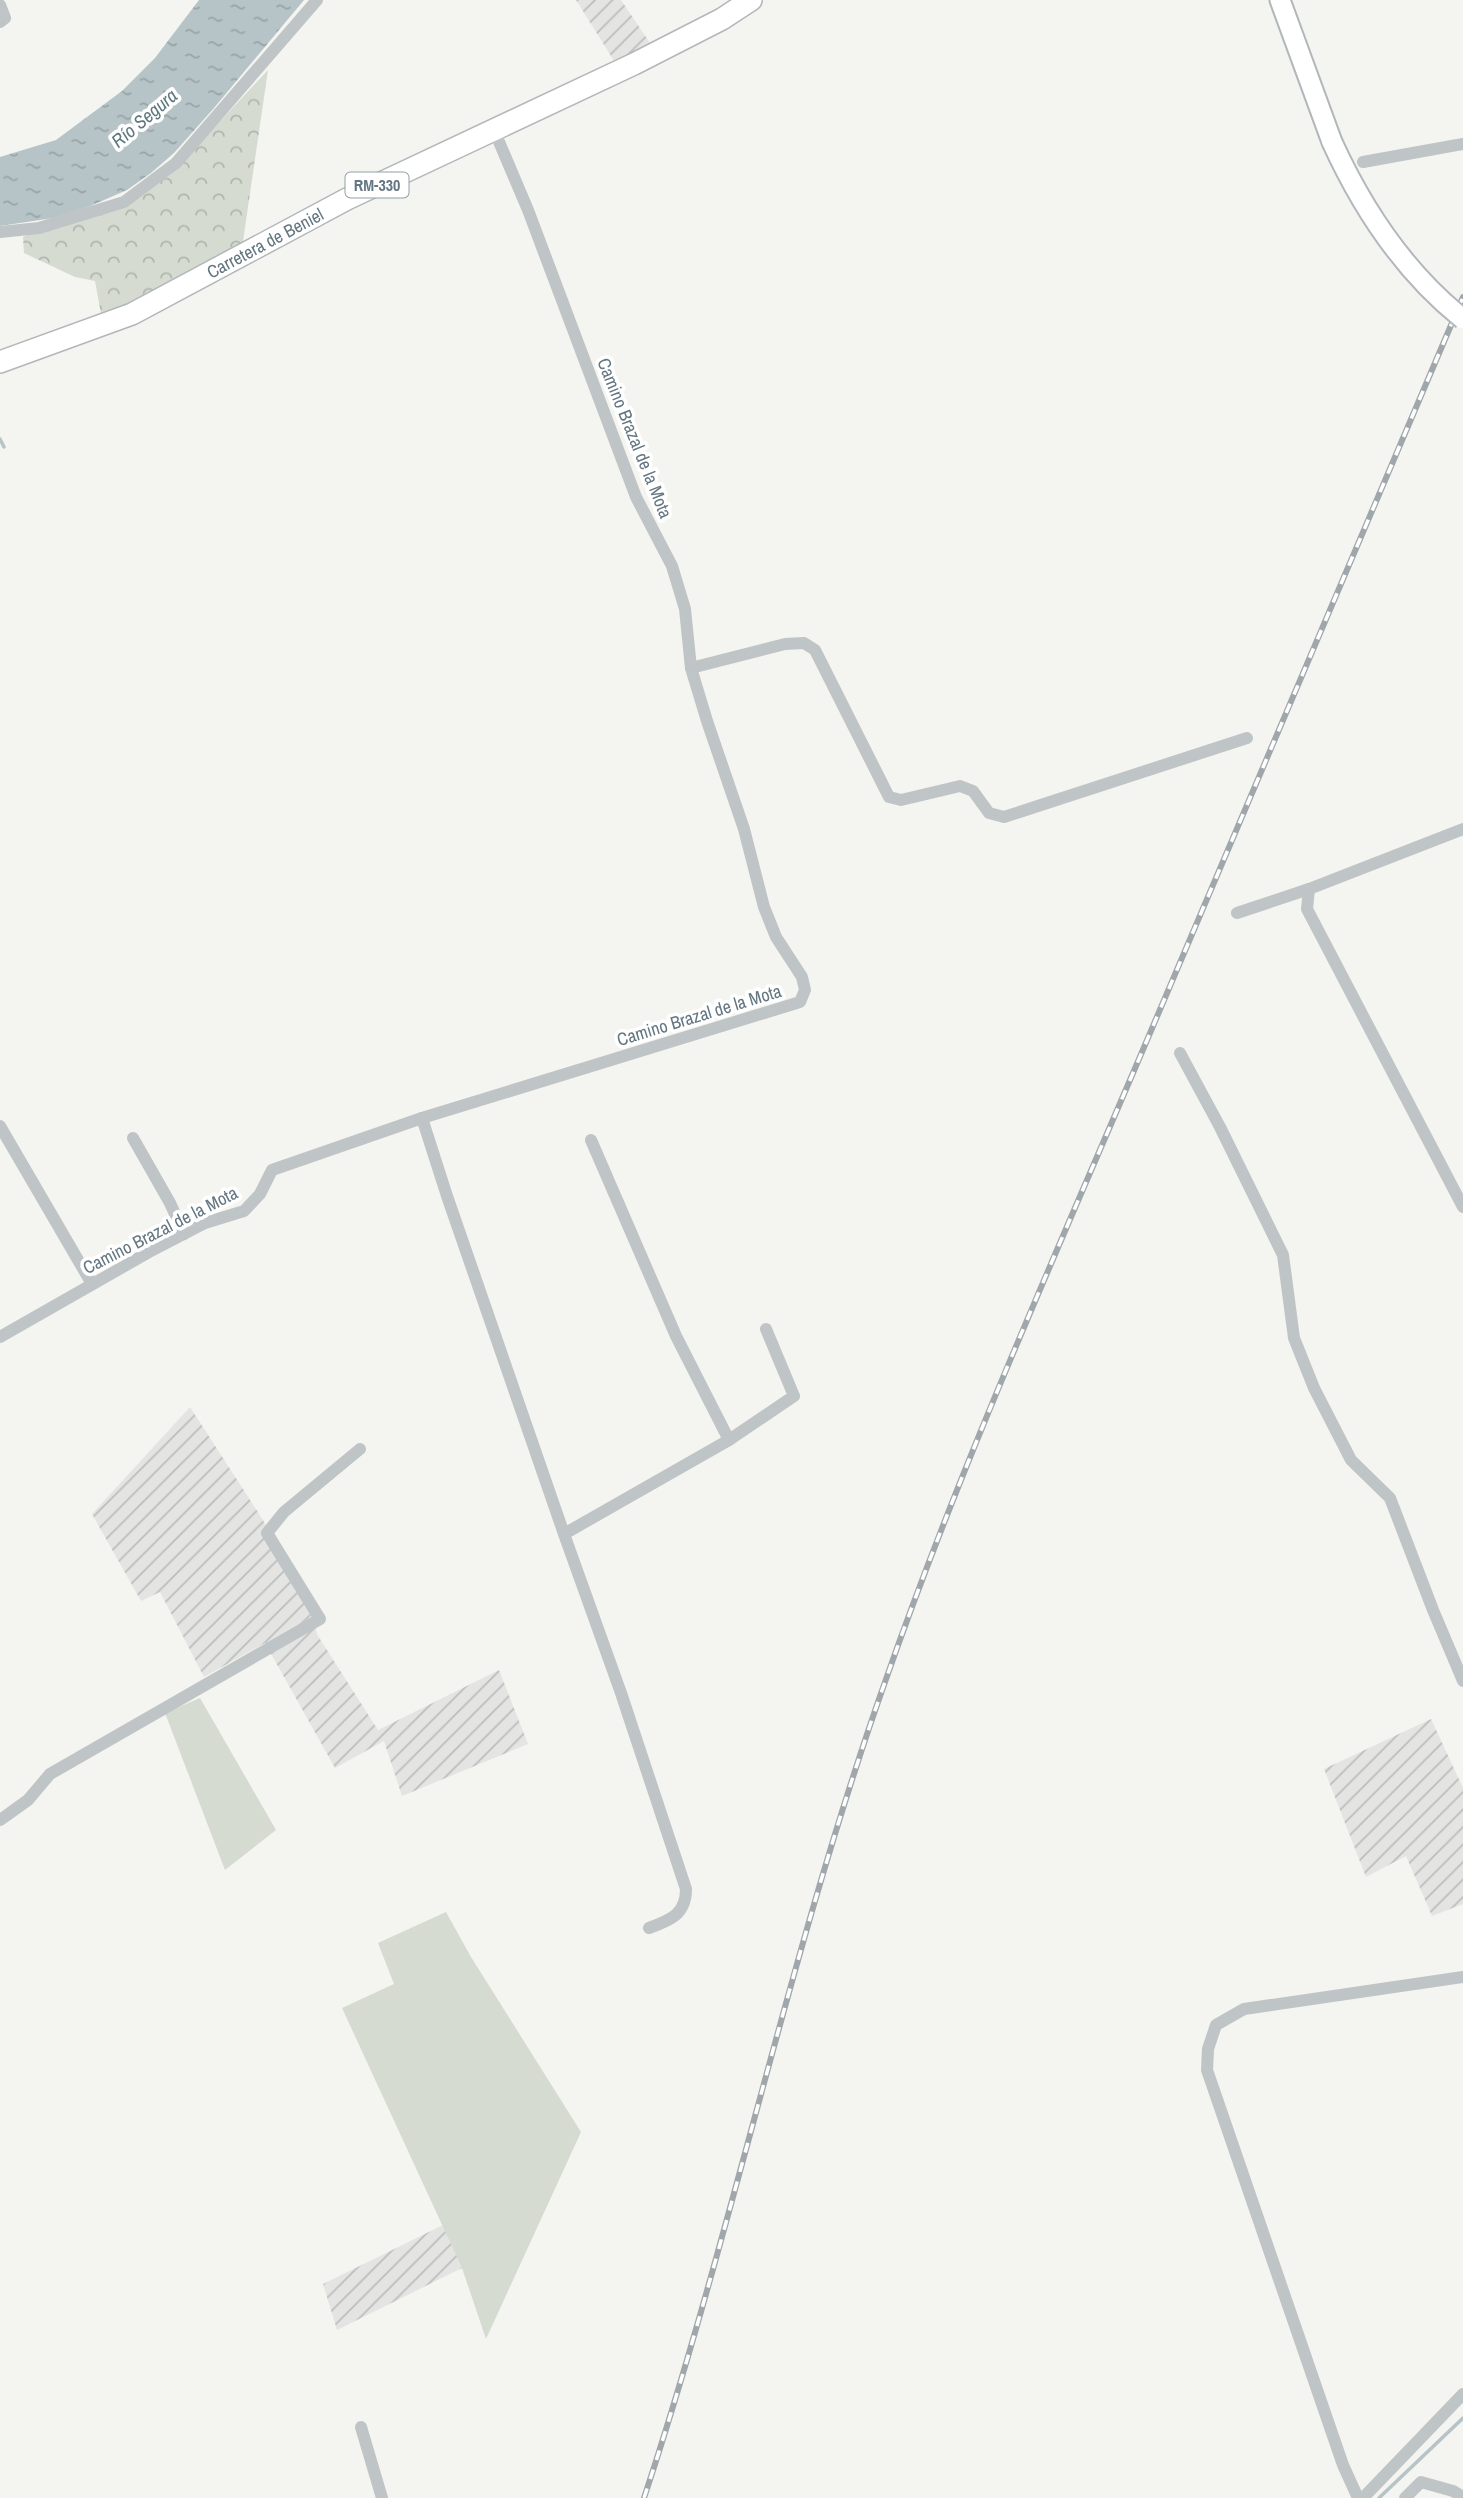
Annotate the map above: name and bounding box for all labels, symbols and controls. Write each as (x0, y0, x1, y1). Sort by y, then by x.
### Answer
water label: Río Segura (105, 82, 183, 153)
road number: RM-330 (346, 172, 408, 197)
street label: Carretera de Beniel (202, 202, 328, 284)
street label: Camino Brazal de la Mota (591, 354, 679, 522)
street label: Camino Brazal de la Mota (614, 978, 784, 1052)
street label: Camino Brazal de la Mota (78, 1180, 242, 1280)

